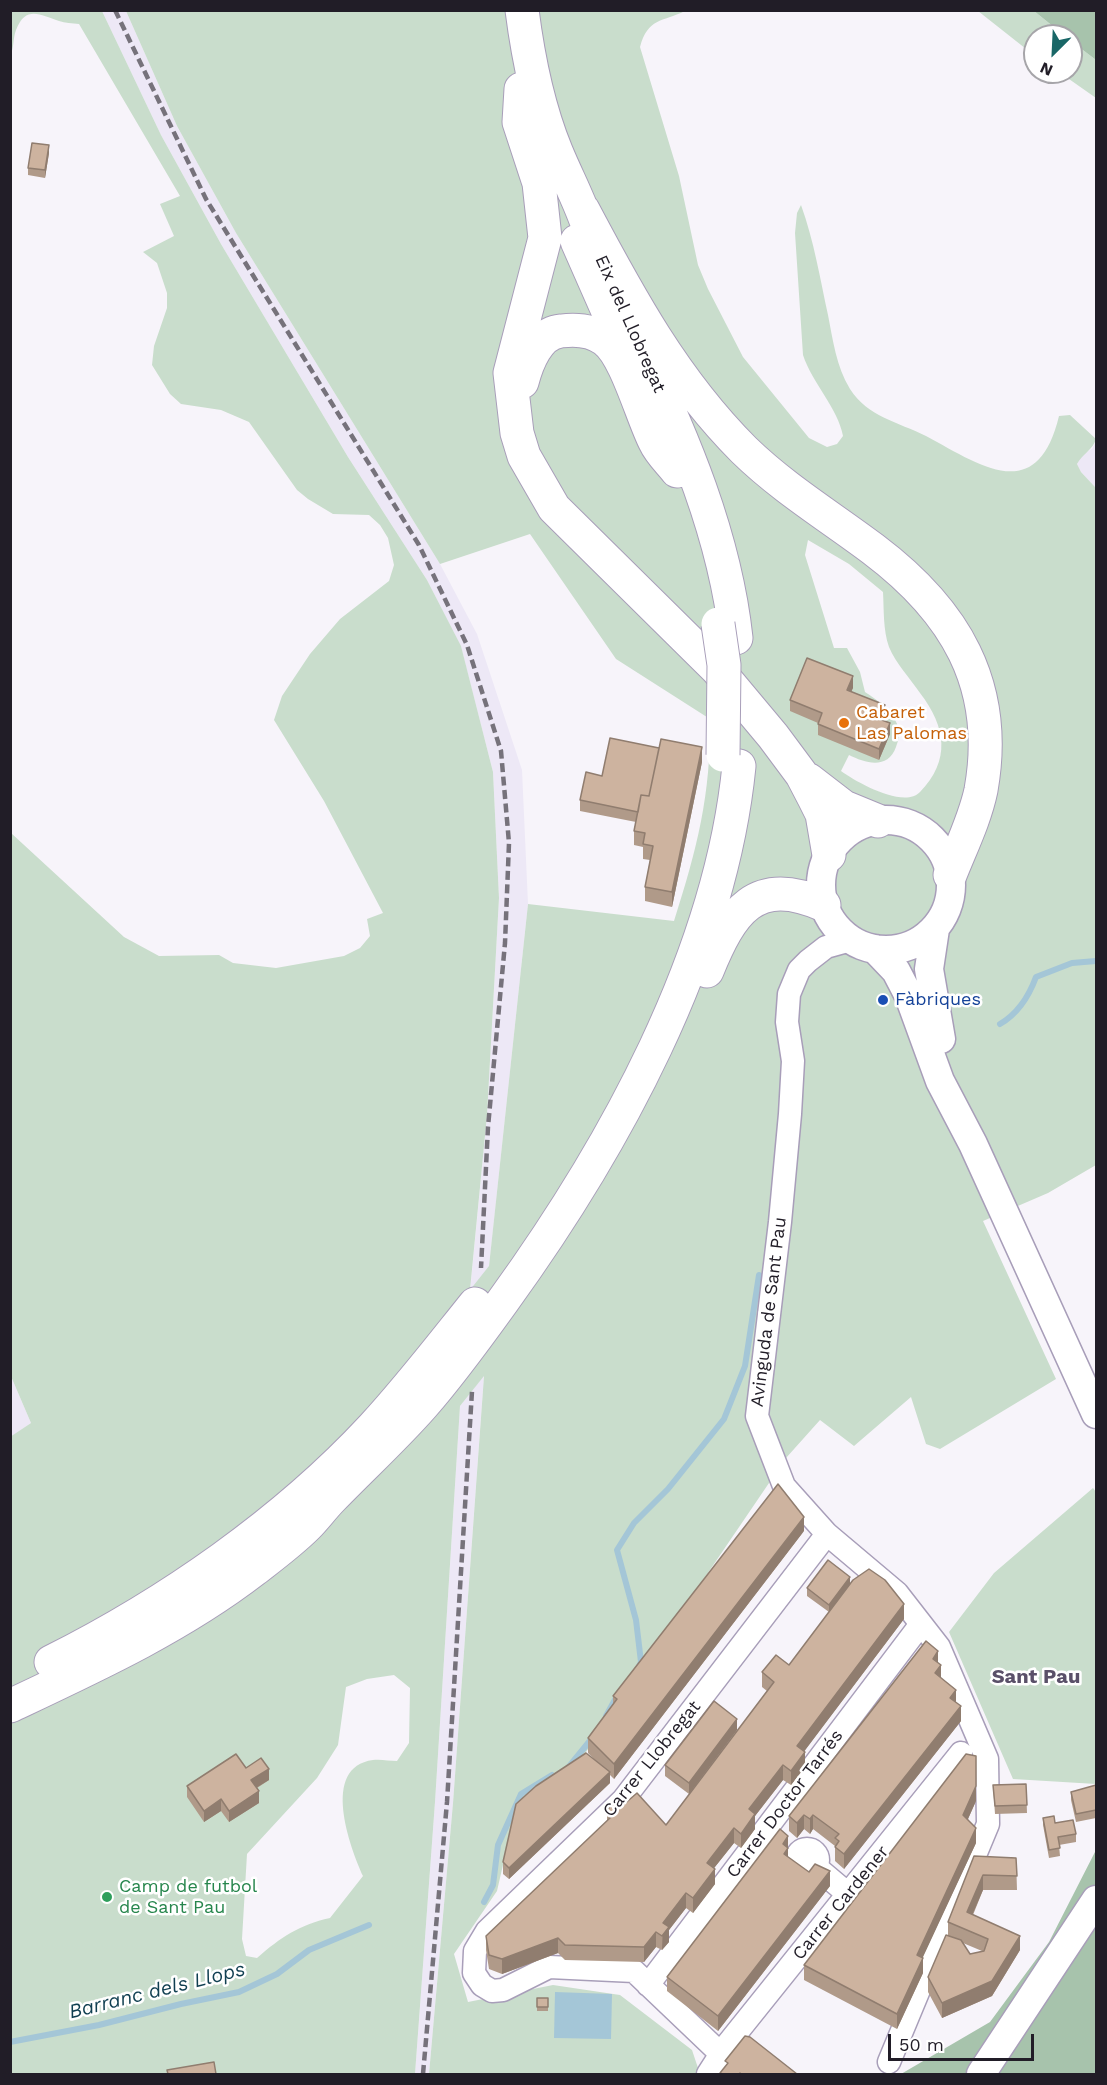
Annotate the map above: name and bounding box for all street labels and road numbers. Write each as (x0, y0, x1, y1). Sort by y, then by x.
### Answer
street label: Eix del Llobregat (590, 252, 670, 396)
street label: Avinguda de Sant Pau (747, 1216, 791, 1408)
street label: Carrer Llobregat (598, 1696, 706, 1822)
street label: Carrer Doctor Tarrés (722, 1726, 848, 1882)
street label: Carrer Cardener (788, 1841, 894, 1965)

